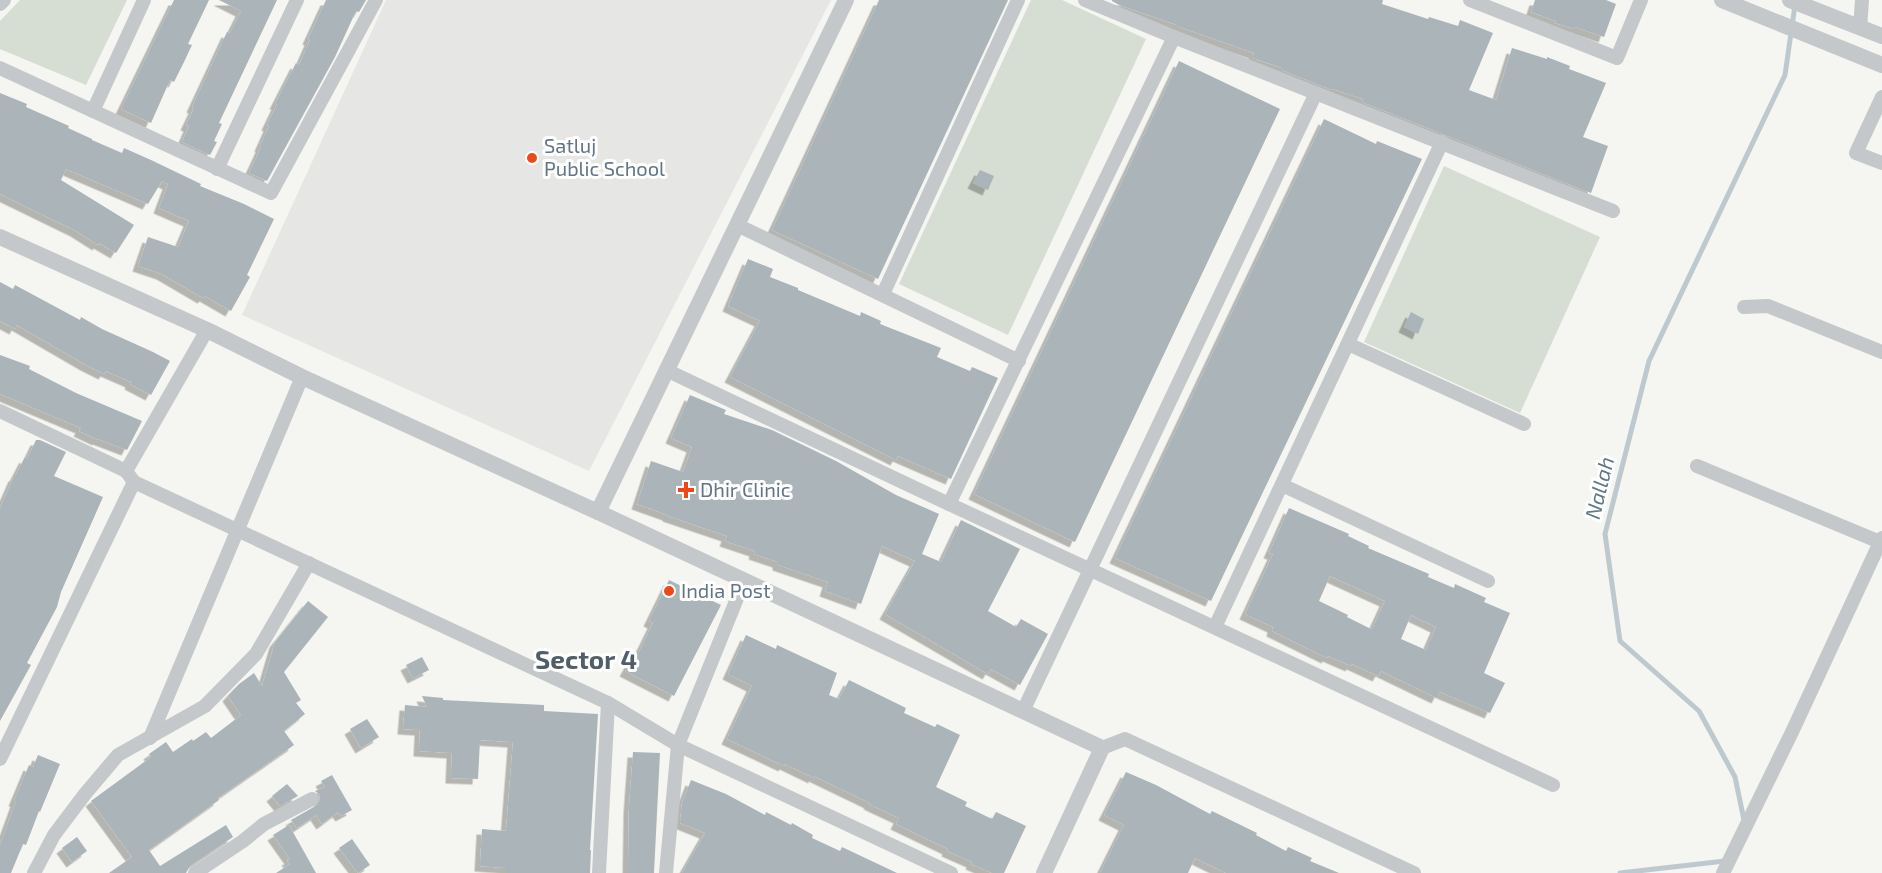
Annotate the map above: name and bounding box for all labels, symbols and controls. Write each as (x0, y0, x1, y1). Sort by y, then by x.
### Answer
place label: Satluj Public School (544, 133, 665, 180)
marker: Satluj Public School (525, 151, 539, 165)
water label: Nallah (1579, 454, 1618, 521)
place label: Dhir Clinic (700, 477, 791, 501)
marker: Dhir Clinic (677, 481, 695, 499)
place label: India Post (681, 578, 771, 602)
marker: India Post (662, 584, 676, 598)
district label: Sector 4 (535, 643, 637, 674)

